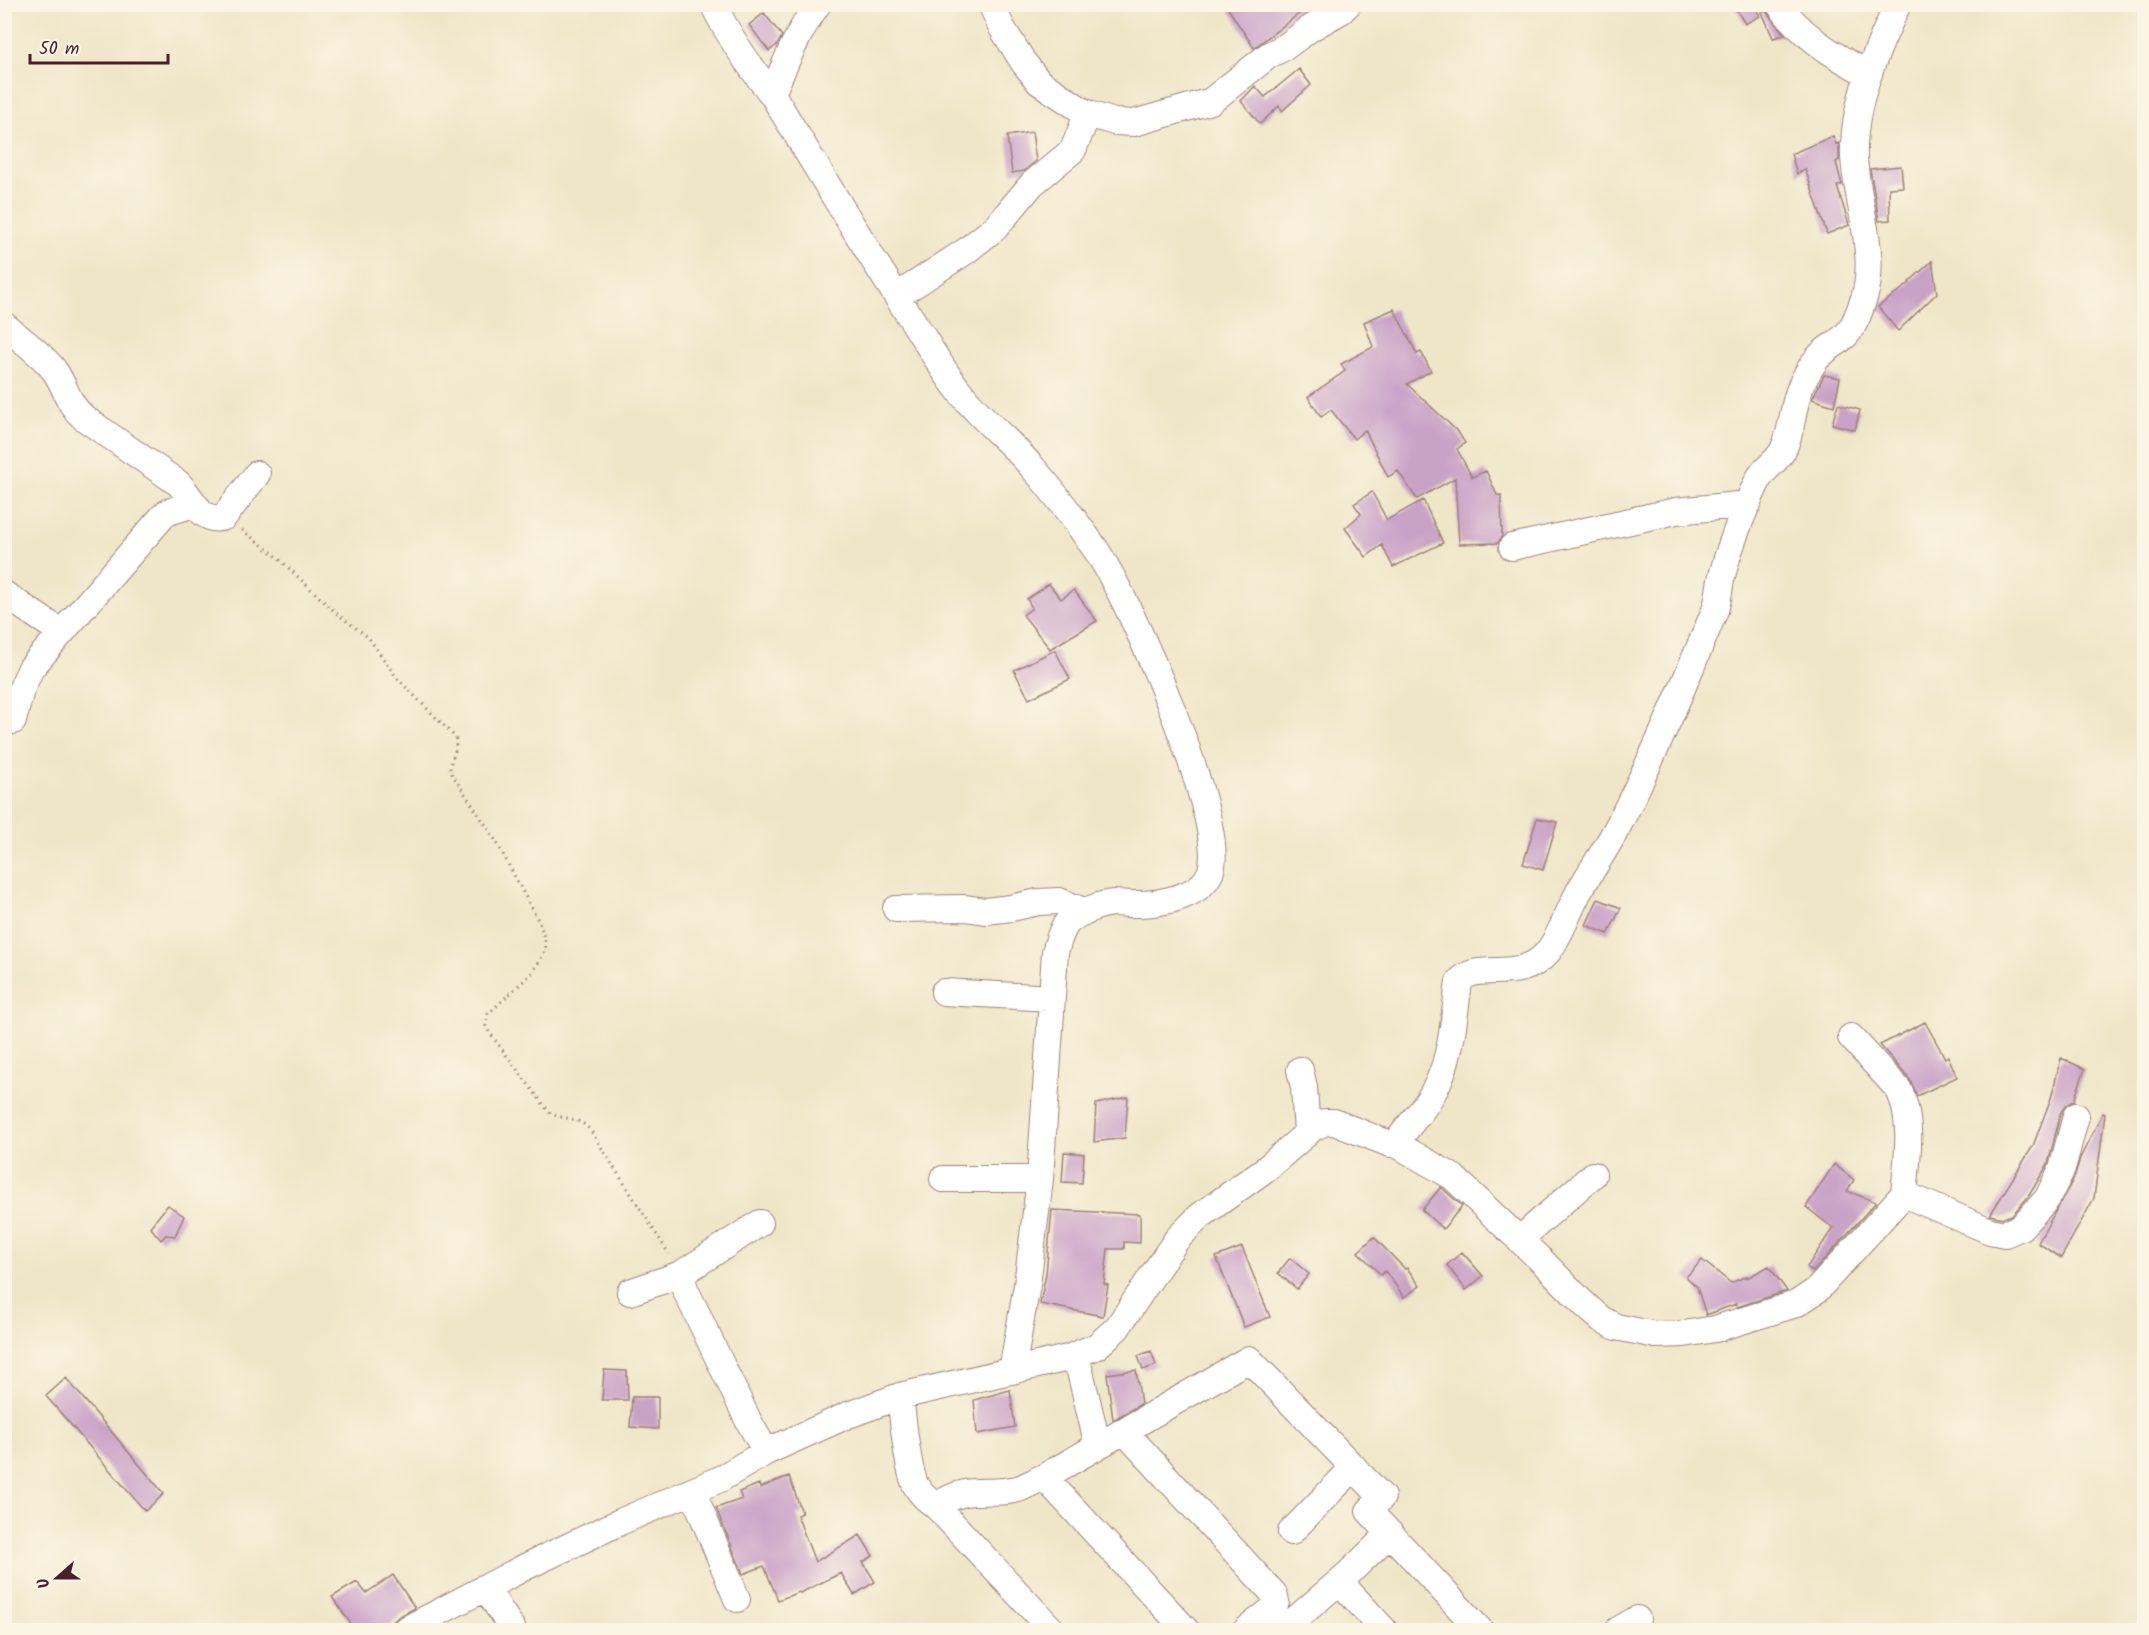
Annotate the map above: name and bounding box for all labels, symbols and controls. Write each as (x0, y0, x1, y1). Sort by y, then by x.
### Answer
scale bar (30, 27, 168, 65)
text: 50 m (39, 35, 79, 64)
north arrow (27, 1548, 87, 1608)
text: U (31, 1573, 58, 1592)

